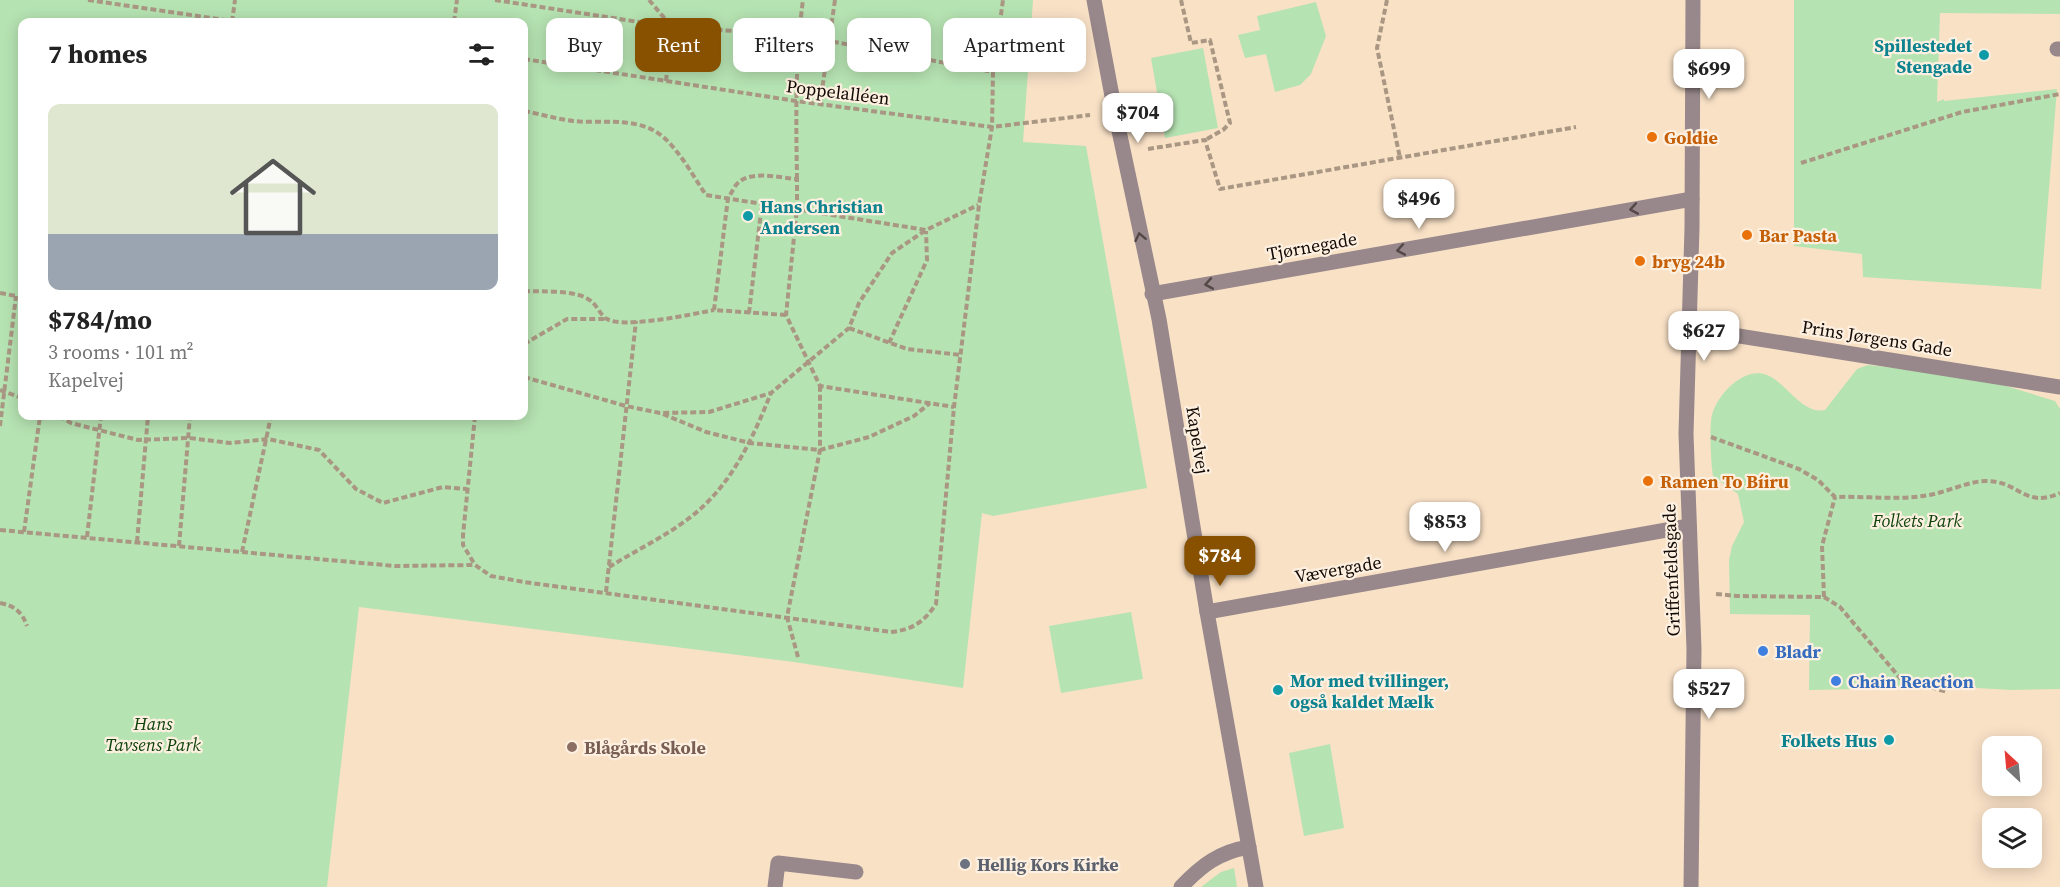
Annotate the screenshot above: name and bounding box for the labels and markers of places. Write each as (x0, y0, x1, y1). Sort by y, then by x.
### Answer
place label: Spillestedet Stengade (1874, 33, 1973, 79)
marker: Spillestedet Stengade (1977, 48, 1991, 62)
pin: $699 (1673, 49, 1745, 100)
pin: $704 (1102, 93, 1174, 144)
place label: Goldie (1664, 125, 1718, 150)
marker: Goldie (1645, 130, 1659, 144)
pin: $496 (1383, 179, 1455, 230)
place label: Hans Christian Andersen (760, 194, 883, 240)
marker: Hans Christian Andersen (741, 209, 755, 223)
place label: Bar Pasta (1759, 223, 1837, 248)
marker: Bar Pasta (1740, 228, 1754, 242)
place label: bryg 24b (1652, 249, 1725, 274)
marker: bryg 24b (1633, 254, 1647, 268)
pin: $627 (1668, 311, 1740, 362)
place label: Ramen To Bíiru (1660, 469, 1789, 494)
marker: Ramen To Bíiru (1641, 474, 1655, 488)
pin: $853 (1409, 502, 1481, 553)
pin: $784 (1184, 536, 1256, 587)
place label: Bladr (1775, 639, 1821, 664)
marker: Bladr (1756, 644, 1770, 658)
place label: Mor med tvillinger, også kaldet Mælk (1290, 668, 1449, 714)
pin: $527 (1673, 669, 1745, 720)
place label: Chain Reaction (1848, 669, 1974, 694)
marker: Chain Reaction (1829, 674, 1843, 688)
marker: Mor med tvillinger, også kaldet Mælk (1271, 683, 1285, 697)
place label: Folkets Hus (1781, 728, 1877, 753)
marker: Folkets Hus (1882, 733, 1896, 747)
place label: Blågårds Skole (584, 735, 706, 760)
marker: Blågårds Skole (565, 740, 579, 754)
place label: Hellig Kors Kirke (977, 852, 1119, 877)
marker: Hellig Kors Kirke (958, 857, 972, 871)

